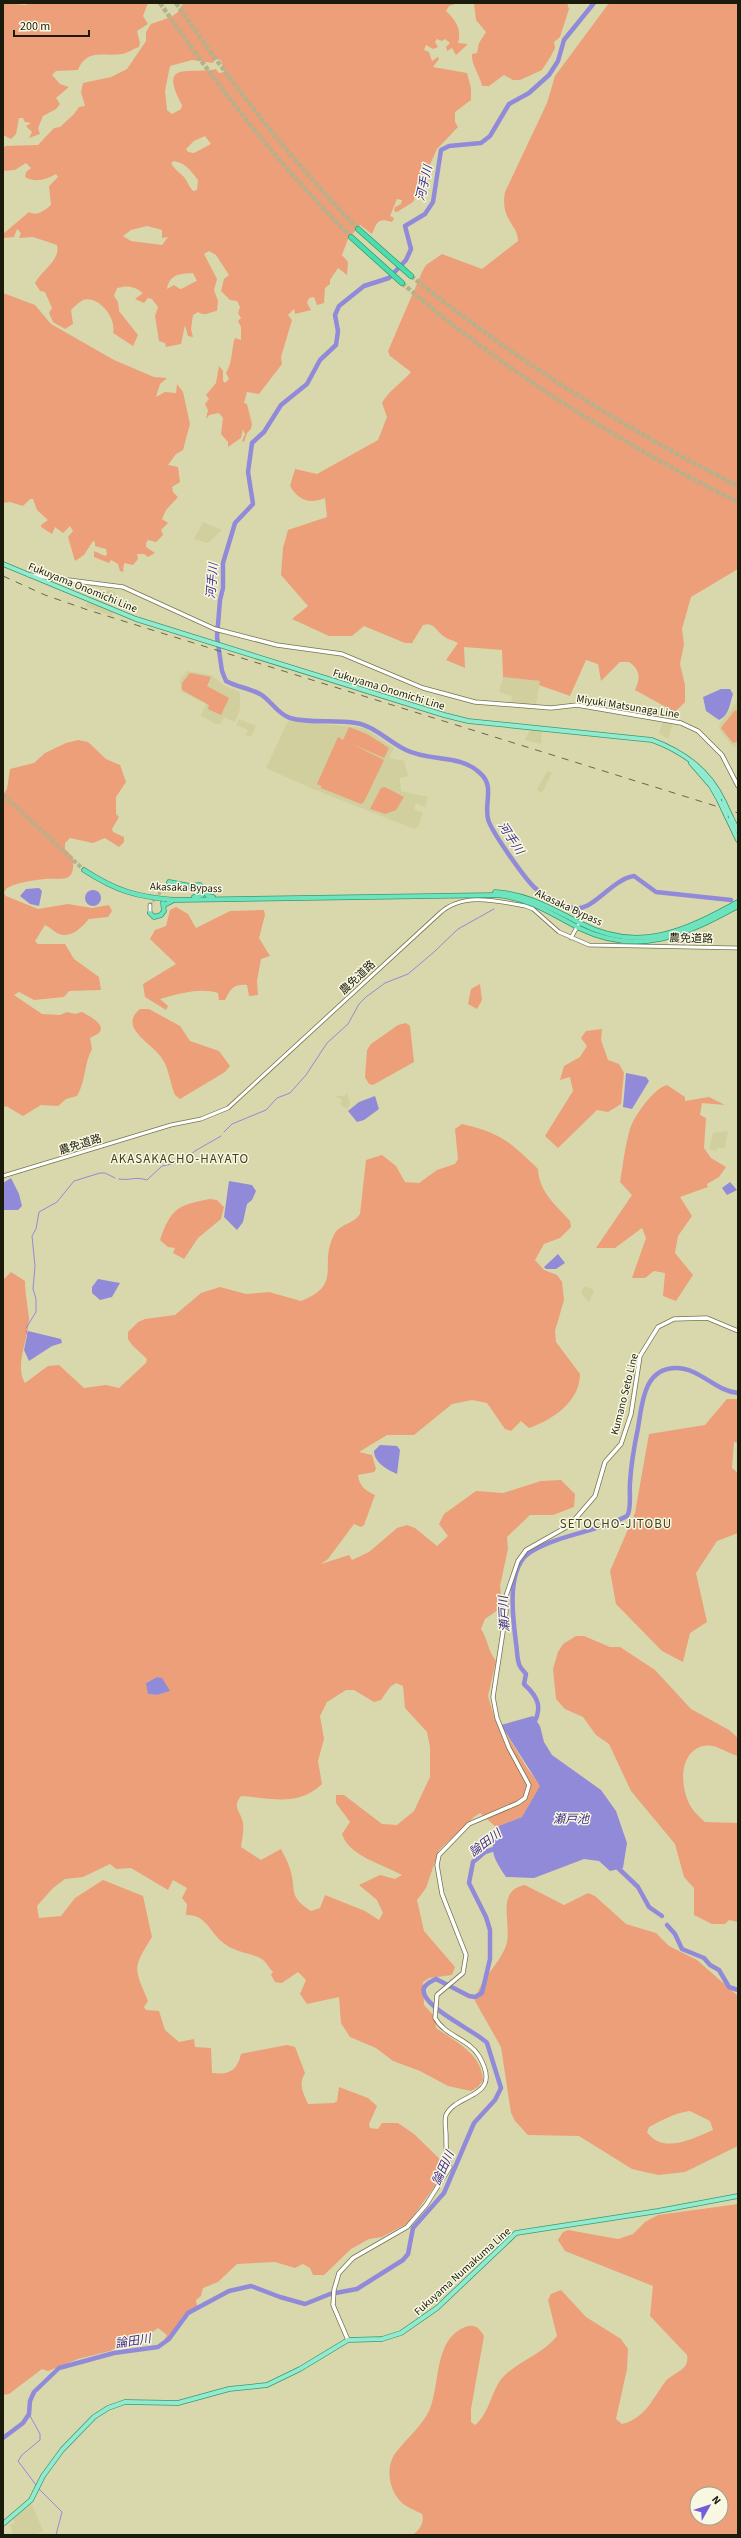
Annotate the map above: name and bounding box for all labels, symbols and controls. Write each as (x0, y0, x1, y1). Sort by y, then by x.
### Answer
scale bar (14, 12, 89, 38)
text: 200 m (20, 18, 50, 35)
water label: 河手川 (412, 162, 437, 203)
street label: Fukuyama Onomichi Line (26, 559, 140, 616)
water label: 河手川 (202, 560, 223, 600)
street label: Fukuyama Onomichi Line (331, 665, 447, 714)
street label: Miyuki Matsunaga Line (575, 691, 681, 722)
water label: 河手川 (494, 819, 529, 860)
street label: Akasaka Bypass (150, 879, 223, 896)
street label: Akasaka Bypass (533, 885, 605, 930)
street label: 農免道路 (669, 931, 713, 946)
street label: 農免道路 (336, 957, 379, 998)
street label: 農免道路 (57, 1131, 103, 1158)
district label: AKASAKACHO-HAYATO (111, 1150, 249, 1168)
street label: Kumano Seto Line (607, 1351, 642, 1436)
district label: SETOCHO-JITOBU (560, 1515, 672, 1533)
water label: 瀬戸川 (495, 1594, 514, 1632)
water label: 瀬戸池 (553, 1811, 590, 1828)
water label: 論田川 (466, 1825, 506, 1861)
water label: 論田川 (428, 2146, 459, 2188)
street label: Fukuyama Numakuma Line (411, 2224, 514, 2319)
water label: 論田川 (114, 2330, 154, 2353)
north arrow (689, 2486, 729, 2526)
text: N (708, 2492, 725, 2508)

